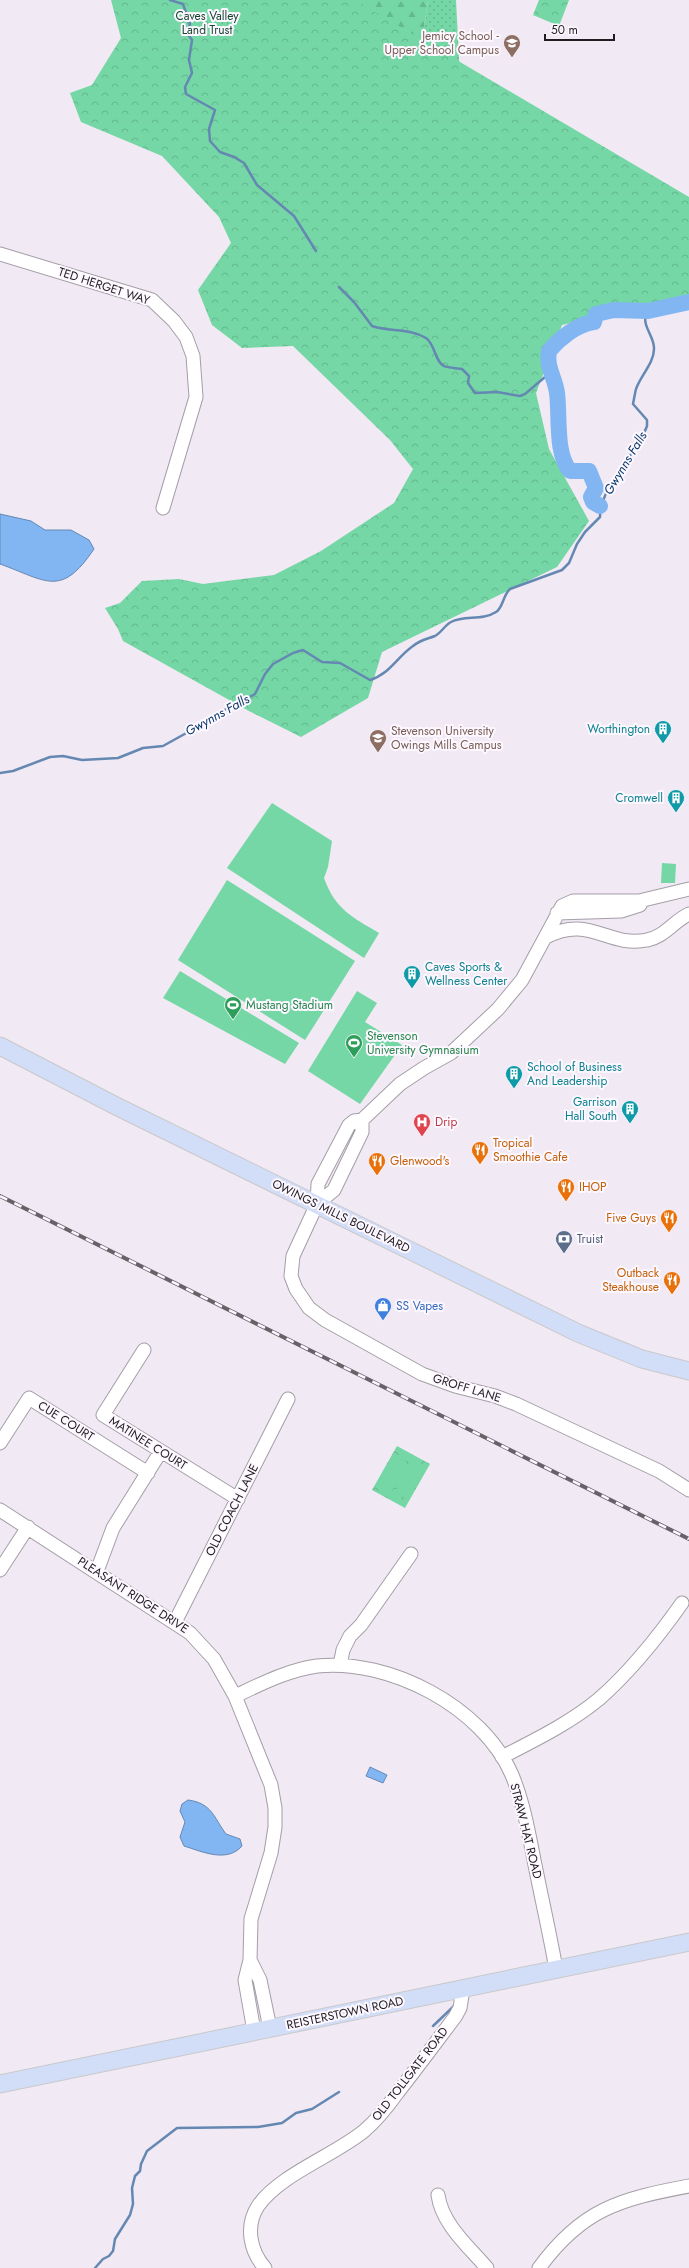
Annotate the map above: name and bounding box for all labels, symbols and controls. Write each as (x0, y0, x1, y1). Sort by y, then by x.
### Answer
park label: Caves Valley Land Trust (176, 7, 239, 39)
scale bar (545, 16, 614, 42)
text: 50 m (551, 21, 578, 39)
place label: Jemicy School - Upper School Campus (385, 27, 499, 59)
school or university icon: Jemicy School - Upper School Campus (502, 33, 522, 58)
street label: TED HERGET WAY (56, 263, 152, 309)
water label: Gwynns Falls (599, 427, 652, 498)
water label: Gwynns Falls (181, 689, 253, 740)
building icon: Worthington (653, 719, 673, 744)
place label: Worthington (587, 720, 650, 738)
place label: Stevenson University Owings Mills Campus (391, 722, 502, 754)
school or university icon: Stevenson University Owings Mills Campus (368, 728, 388, 753)
building icon: Cromwell (666, 788, 686, 813)
place label: Cromwell (615, 789, 663, 807)
place label: Caves Sports & Wellness Center (425, 958, 508, 990)
building icon: Caves Sports & Wellness Center (402, 964, 422, 989)
sports icon: Mustang Stadium (223, 995, 243, 1020)
place label: Mustang Stadium (246, 996, 333, 1014)
place label: Stevenson University Gymnasium (367, 1027, 479, 1059)
sports icon: Stevenson University Gymnasium (344, 1033, 364, 1058)
place label: School of Business And Leadership (527, 1058, 622, 1090)
building icon: School of Business And Leadership (504, 1064, 524, 1089)
place label: Garrison Hall South (565, 1093, 617, 1125)
building icon: Garrison Hall South (620, 1099, 640, 1124)
hospital icon: Drip (412, 1112, 432, 1137)
place label: Drip (435, 1113, 457, 1131)
place label: Tropical Smoothie Cafe (493, 1134, 568, 1166)
restaurant icon: Tropical Smoothie Cafe (470, 1140, 490, 1165)
restaurant icon: Glenwood's (367, 1151, 387, 1176)
place label: Glenwood's (390, 1152, 450, 1170)
street label: OWINGS MILLS BOULEVARD (269, 1175, 413, 1257)
restaurant icon: IHOP (556, 1177, 576, 1202)
place label: IHOP (579, 1178, 607, 1196)
restaurant icon: Five Guys (659, 1208, 679, 1233)
place label: Five Guys (606, 1209, 656, 1227)
bank icon: Truist (554, 1229, 574, 1254)
place label: Truist (577, 1230, 603, 1248)
place label: Outback Steakhouse (602, 1264, 660, 1296)
restaurant icon: Outback Steakhouse (662, 1270, 682, 1295)
shop icon: SS Vapes (373, 1296, 393, 1321)
place label: SS Vapes (396, 1297, 443, 1315)
street label: GROFF LANE (431, 1369, 503, 1407)
street label: CUE COURT (34, 1397, 98, 1446)
street label: MATINEE COURT (106, 1412, 191, 1474)
street label: OLD COACH LANE (201, 1461, 263, 1559)
street label: PLEASANT RIDGE DRIVE (74, 1552, 192, 1638)
street label: STRAW HAT ROAD (505, 1781, 547, 1881)
street label: REISTERSTOWN ROAD (285, 1992, 405, 2034)
street label: OLD TOLLGATE ROAD (367, 2023, 453, 2125)

